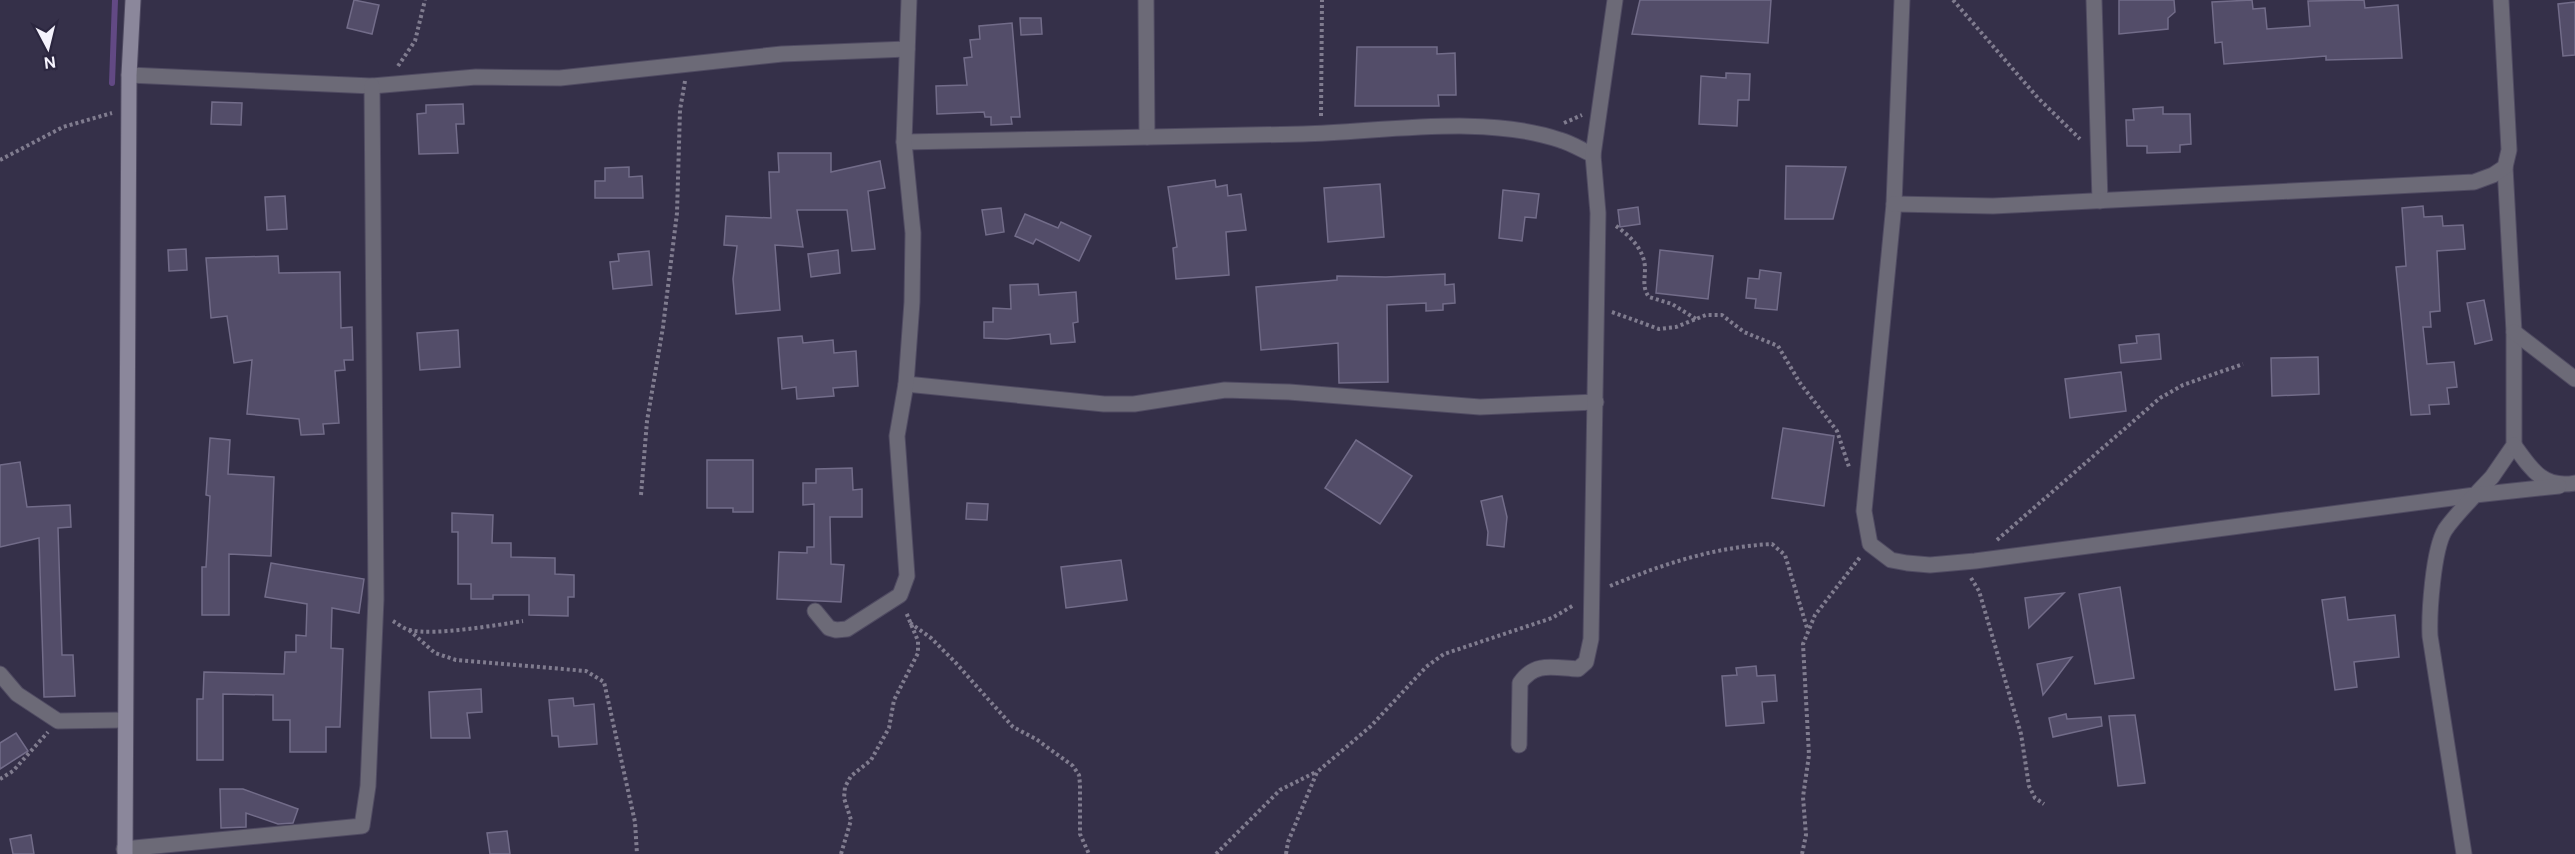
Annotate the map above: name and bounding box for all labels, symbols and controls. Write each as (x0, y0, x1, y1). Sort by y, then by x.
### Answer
north arrow (18, 18, 78, 78)
text: N (43, 51, 57, 74)

